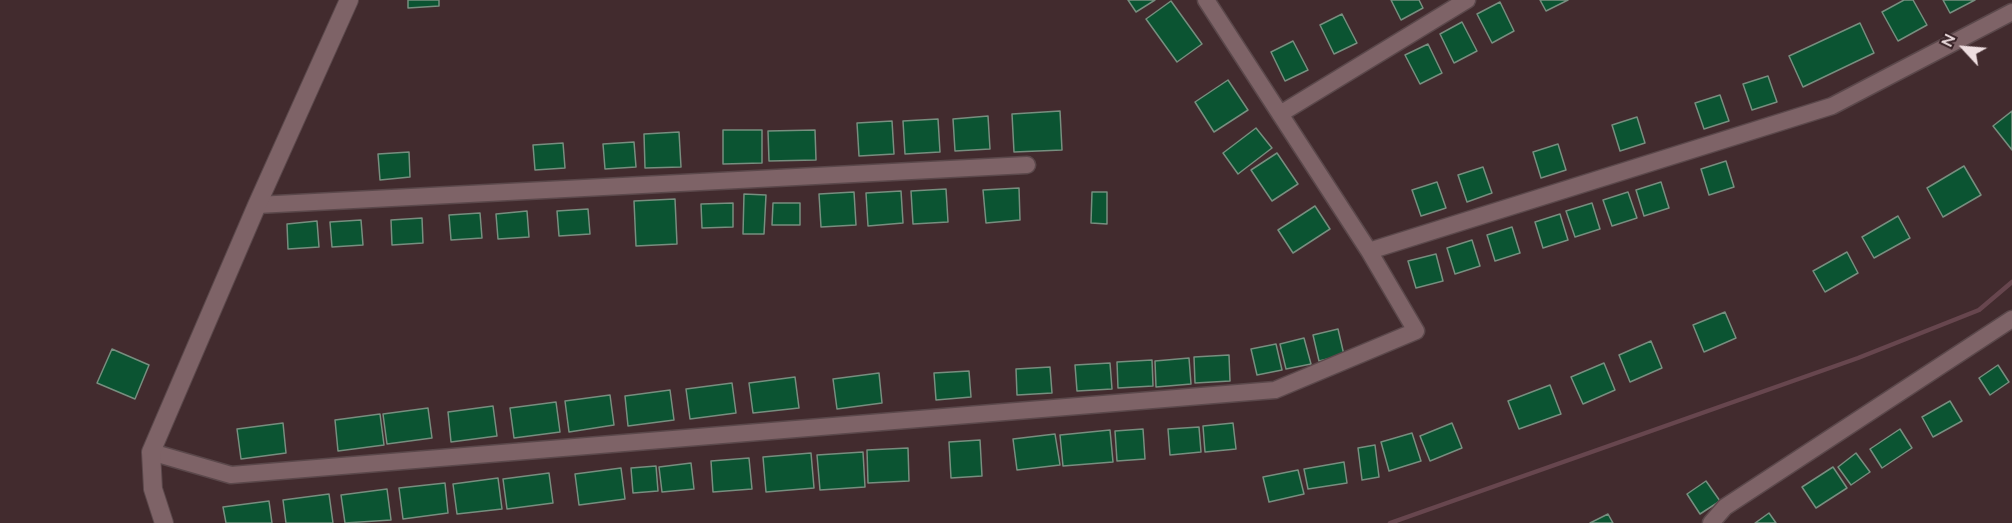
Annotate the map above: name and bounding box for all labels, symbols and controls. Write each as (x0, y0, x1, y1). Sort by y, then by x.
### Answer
north arrow (1934, 18, 1994, 78)
text: N (1936, 30, 1959, 50)

